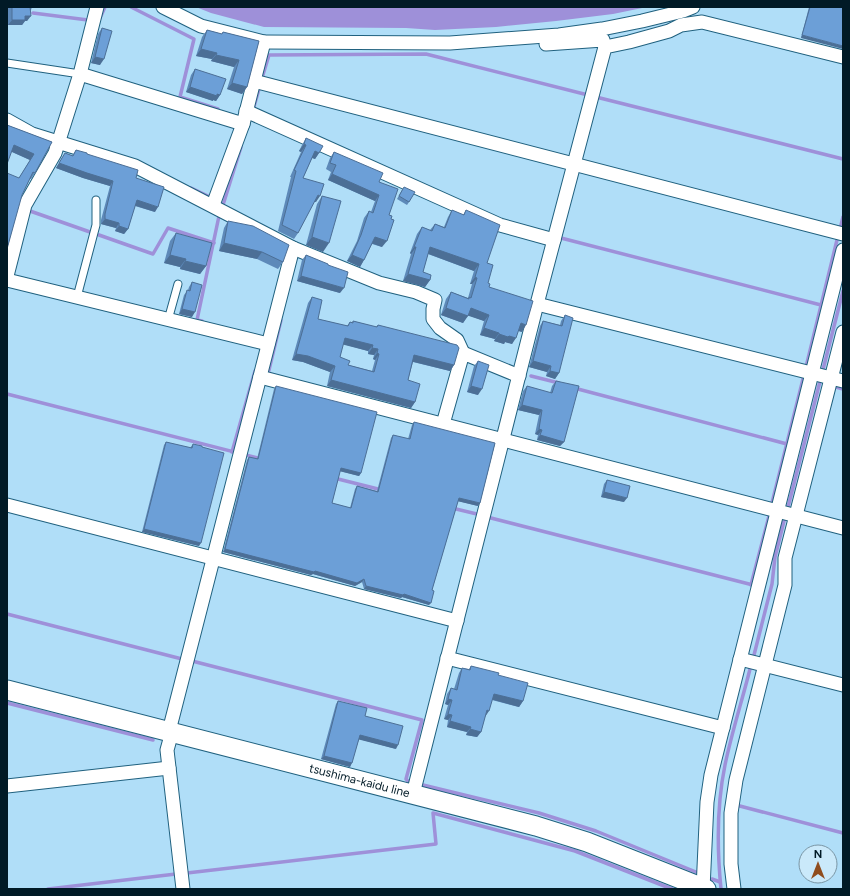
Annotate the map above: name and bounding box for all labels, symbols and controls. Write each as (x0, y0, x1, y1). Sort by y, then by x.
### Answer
street label: tsushima-kaidu line (308, 761, 412, 800)
north arrow (798, 844, 838, 884)
text: N (814, 848, 822, 861)

